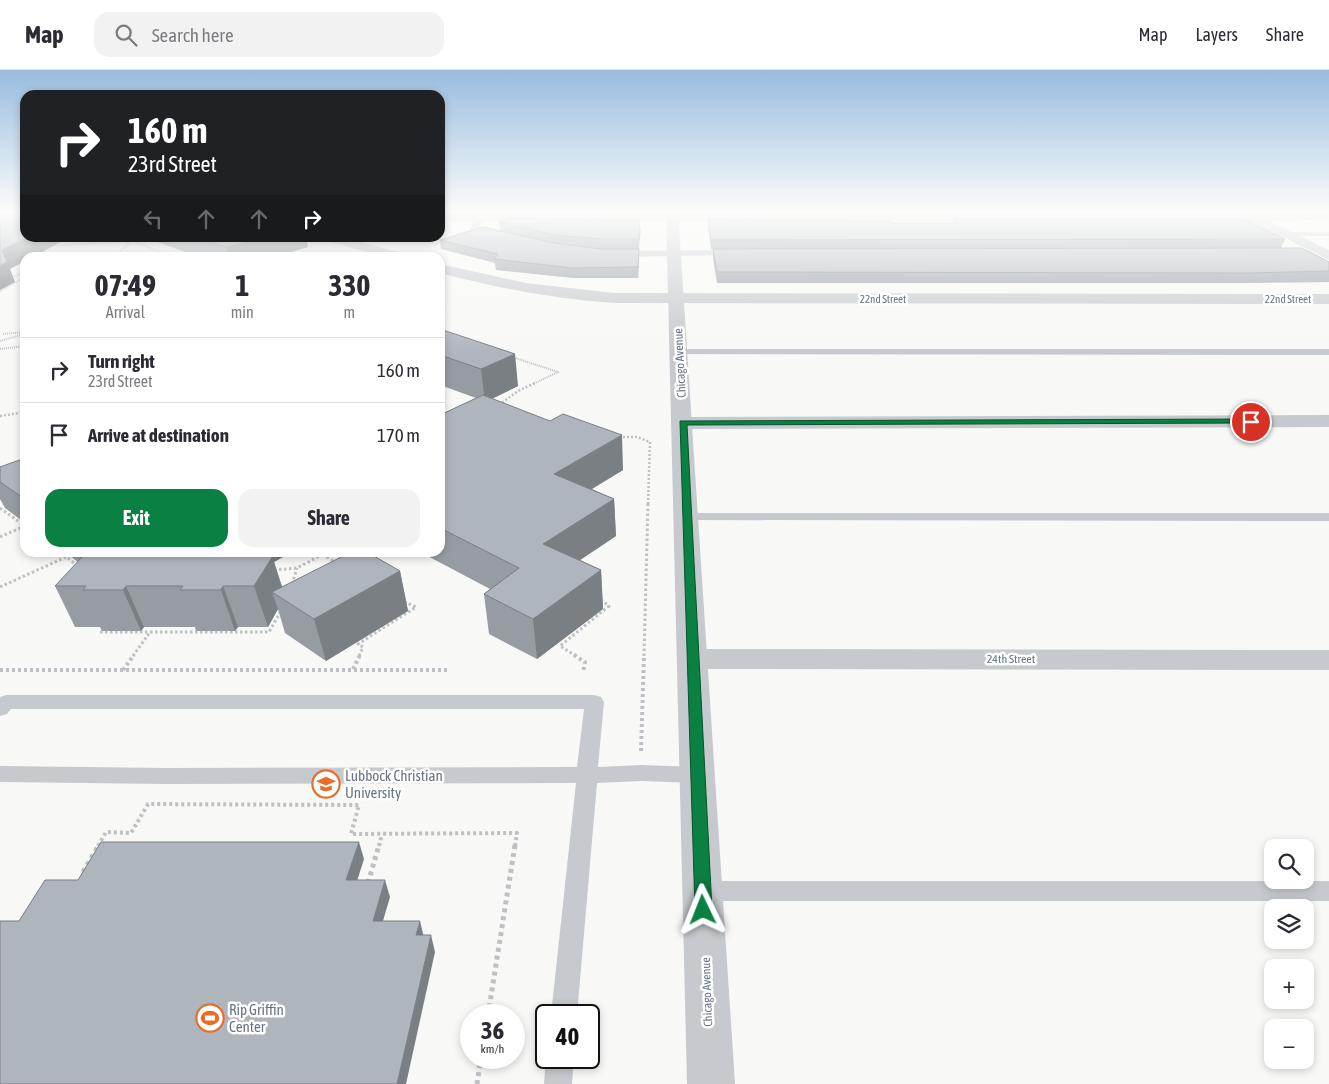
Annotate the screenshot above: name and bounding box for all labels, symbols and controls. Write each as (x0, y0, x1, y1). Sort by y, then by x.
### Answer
search box (94, 12, 444, 57)
text: Map (25, 21, 64, 48)
icon: search (112, 21, 140, 49)
text: Search here (152, 24, 234, 46)
text: Map (1138, 24, 1167, 45)
text: Layers (1195, 24, 1238, 45)
text: Share (1266, 24, 1304, 45)
icon: right (45, 110, 110, 175)
text: 160 m (128, 110, 207, 150)
text: 23rd Street (128, 151, 217, 177)
icon: left (139, 205, 167, 233)
icon: ahead (192, 205, 220, 233)
icon: ahead (245, 205, 273, 233)
icon: right (298, 205, 326, 233)
text: 07:49 (94, 268, 156, 302)
text: 1 (235, 268, 249, 302)
text: 330 (328, 268, 370, 302)
street label: 22nd Street (860, 293, 906, 305)
street label: 22nd Street (1265, 293, 1311, 305)
text: Arrival (106, 303, 145, 321)
text: min (231, 303, 254, 321)
text: m (344, 303, 355, 321)
street label: Chicago Avenue (671, 328, 689, 398)
text: Turn right (88, 350, 155, 372)
icon: right (45, 356, 73, 384)
text: 160 m (377, 359, 420, 381)
text: 23rd Street (88, 372, 153, 390)
pin (1230, 401, 1272, 443)
icon: arrive (1237, 408, 1265, 436)
icon: arrive (45, 421, 73, 449)
text: Arrive at destination (88, 424, 229, 446)
text: 170 m (377, 424, 420, 446)
button: Exit (45, 489, 228, 547)
button: Share (238, 489, 420, 547)
street label: 24th Street (987, 652, 1036, 666)
place label: Lubbock Christian University (345, 767, 443, 801)
school or university icon: Lubbock Christian University (311, 769, 341, 799)
map controls (1264, 839, 1314, 1069)
button: search (1264, 839, 1314, 889)
position arrow (676, 883, 728, 935)
button: layers (1264, 899, 1314, 949)
street label: Chicago Avenue (699, 957, 715, 1027)
button: + (1264, 959, 1314, 1009)
place label: Rip Griffin Center (229, 1001, 284, 1035)
sports icon: Rip Griffin Center (195, 1003, 225, 1033)
speed limit sign: 40 (535, 1004, 600, 1069)
text: 36 (481, 1016, 504, 1044)
button: − (1264, 1019, 1314, 1069)
text: km/h (481, 1042, 504, 1056)

